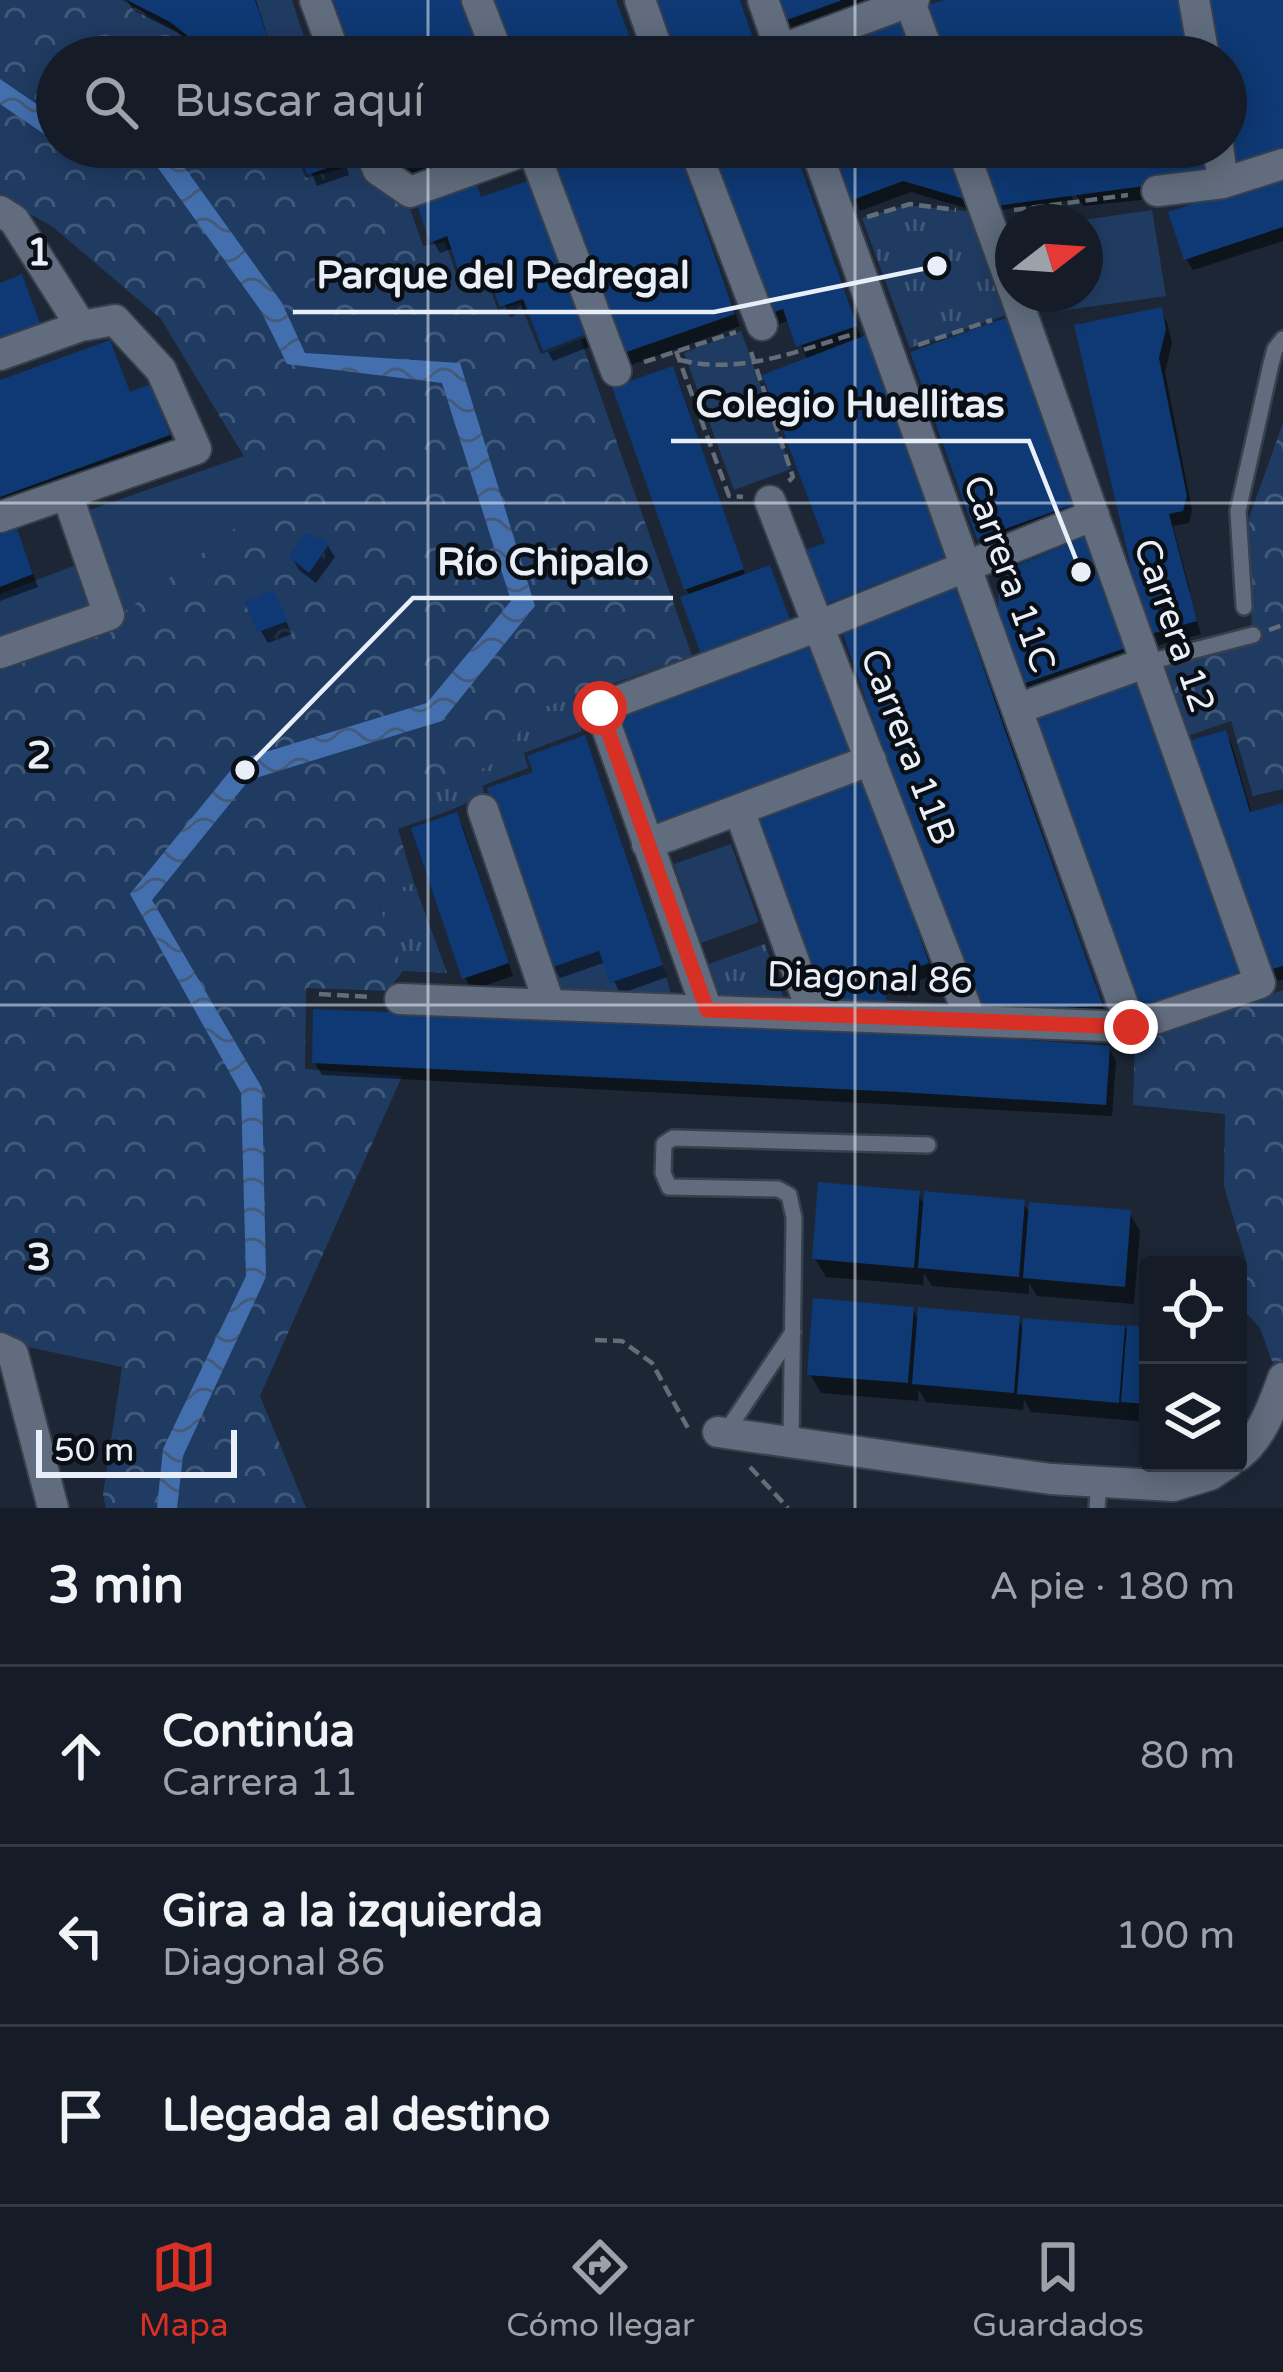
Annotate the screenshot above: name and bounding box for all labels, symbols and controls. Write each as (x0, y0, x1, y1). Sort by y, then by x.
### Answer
search box (36, 36, 1247, 168)
icon: search (78, 69, 144, 135)
text: Buscar aquí (174, 75, 424, 129)
north arrow (995, 204, 1103, 312)
text: 1 (27, 229, 51, 276)
callout: Parque del Pedregal (293, 237, 714, 312)
text: Parque del Pedregal (316, 252, 690, 299)
callout: Colegio Huellitas (671, 366, 1029, 441)
text: Colegio Huellitas (695, 381, 1005, 428)
street label: Carrera 11C (954, 470, 1064, 678)
callout: Río Chipalo (413, 523, 673, 598)
street label: Carrera 12 (1124, 533, 1224, 719)
text: Río Chipalo (437, 539, 649, 586)
street label: Carrera 11B (851, 643, 965, 851)
route start (573, 681, 627, 735)
text: 2 (27, 732, 51, 779)
street label: Diagonal 86 (766, 953, 974, 1003)
route end (1104, 1000, 1158, 1054)
text: 3 (27, 1234, 51, 1281)
map controls (1139, 1256, 1247, 1472)
button: locate (1139, 1256, 1247, 1364)
button: layers (1139, 1364, 1247, 1472)
scale bar (36, 1424, 237, 1477)
text: 50 m (54, 1431, 134, 1470)
text: 3 min (48, 1555, 184, 1617)
text: A pie · 180 m (990, 1563, 1235, 1610)
text: Continúa (162, 1705, 355, 1759)
icon: ahead (48, 1723, 114, 1789)
text: 80 m (1140, 1732, 1235, 1779)
text: Carrera 11 (162, 1759, 358, 1806)
text: Gira a la izquierda (162, 1885, 543, 1939)
icon: left (48, 1903, 114, 1969)
text: 100 m (1116, 1912, 1235, 1959)
text: Diagonal 86 (162, 1939, 385, 1986)
icon: arrive (48, 2083, 114, 2149)
text: Llegada al destino (162, 2089, 550, 2143)
tab: Mapa (139, 2234, 229, 2345)
tab: Cómo llegar (506, 2234, 695, 2345)
tab: Guardados (972, 2234, 1144, 2345)

